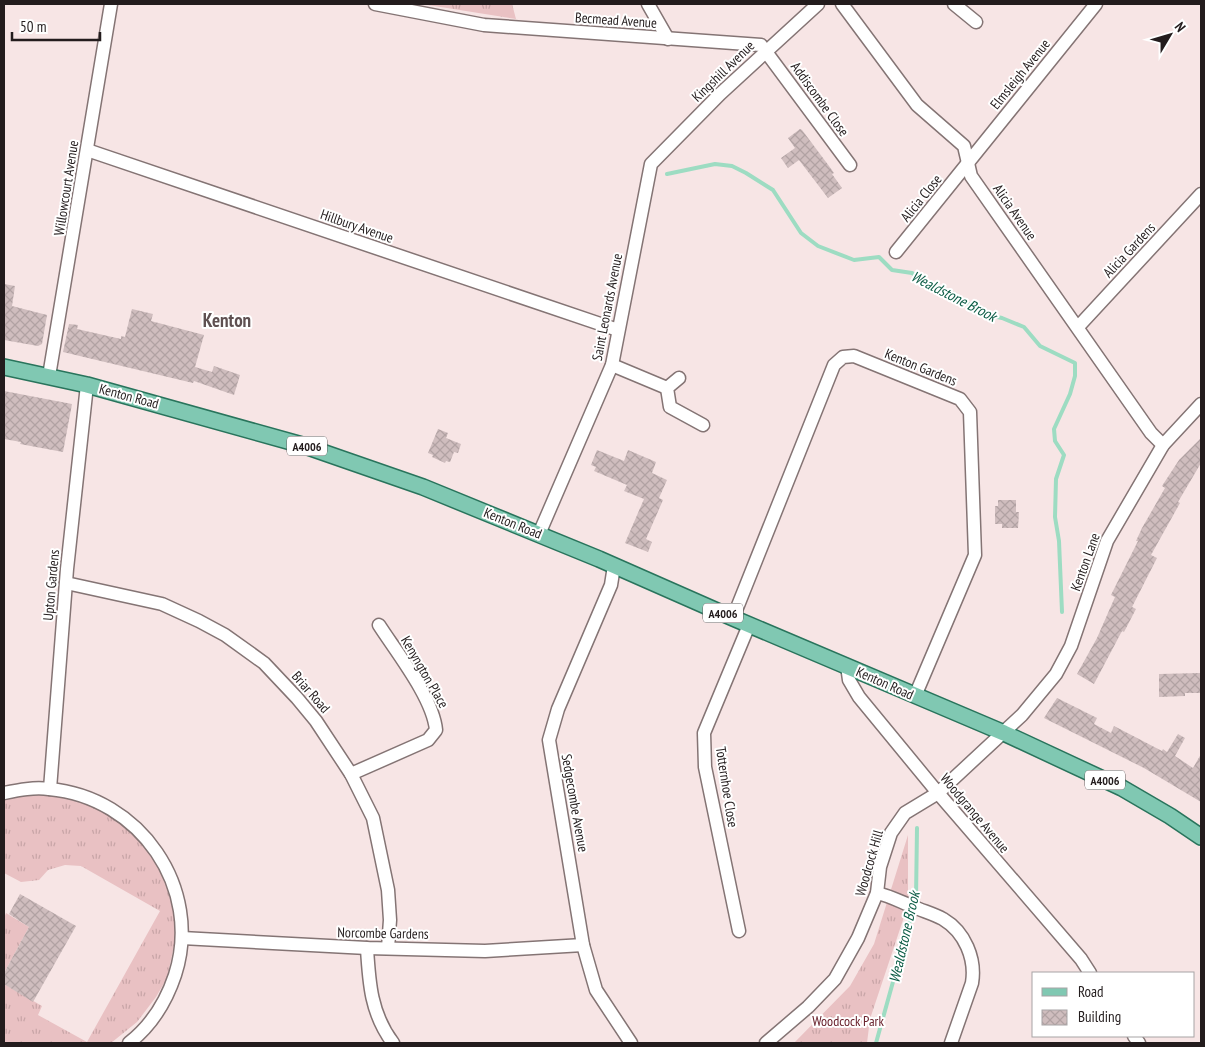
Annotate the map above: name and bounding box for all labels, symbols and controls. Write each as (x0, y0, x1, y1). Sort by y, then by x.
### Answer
street label: Becmead Avenue (575, 8, 658, 32)
scale bar (12, 10, 100, 42)
north arrow (1145, 10, 1195, 60)
text: 50 m (20, 17, 46, 36)
text: N (1171, 18, 1190, 36)
street label: Elmsleigh Avenue (986, 35, 1054, 113)
street label: Kingshill Avenue (688, 36, 758, 105)
street label: Addiscombe Close (787, 58, 853, 140)
street label: Willowcourt Avenue (50, 139, 82, 237)
street label: Alicia Close (896, 171, 946, 225)
street label: Alicia Avenue (989, 180, 1041, 244)
street label: Hillbury Avenue (318, 205, 396, 247)
street label: Alicia Gardens (1099, 219, 1159, 281)
street label: Saint Leonards Avenue (588, 252, 626, 362)
water label: Wealdstone Brook (908, 266, 1002, 327)
district label: Kenton (203, 308, 251, 332)
street label: Kenton Gardens (882, 344, 960, 390)
street label: Kenton Road (97, 379, 161, 413)
road number: A4006 (287, 436, 327, 456)
street label: Kenton Road (481, 503, 545, 543)
street label: Kenton Lane (1066, 530, 1104, 593)
street label: Upton Gardens (39, 548, 63, 621)
road number: A4006 (703, 604, 743, 622)
street label: Kenyngton Place (397, 633, 453, 711)
street label: Kenton Road (853, 662, 917, 704)
street label: Briar Road (288, 667, 334, 717)
street label: Totternhoe Close (712, 745, 742, 829)
street label: Sedgecombe Avenue (558, 753, 593, 854)
street label: Woodgrange Avenue (936, 769, 1014, 857)
road number: A4006 (1085, 770, 1125, 790)
street label: Woodcock Hill (851, 827, 887, 898)
water label: Wealdstone Brook (884, 887, 924, 985)
street label: Norcombe Gardens (337, 923, 429, 943)
legend (1032, 972, 1195, 1037)
text: Road (1078, 982, 1104, 1001)
text: Building (1078, 1007, 1121, 1026)
park label: Woodcock Park (812, 1012, 884, 1030)

